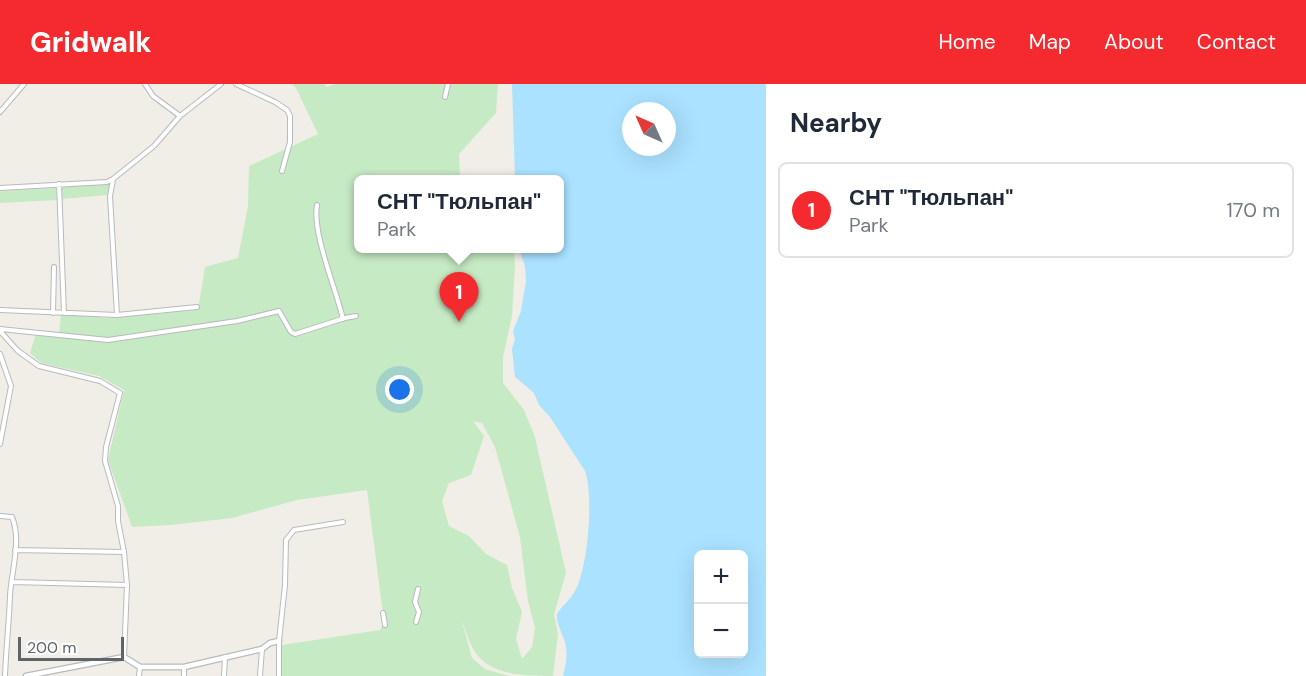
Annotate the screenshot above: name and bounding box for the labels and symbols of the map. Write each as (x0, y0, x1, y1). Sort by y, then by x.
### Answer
north arrow (622, 102, 676, 156)
pin: 1 (440, 272, 478, 322)
your location (385, 375, 414, 404)
scale bar (18, 634, 124, 662)

